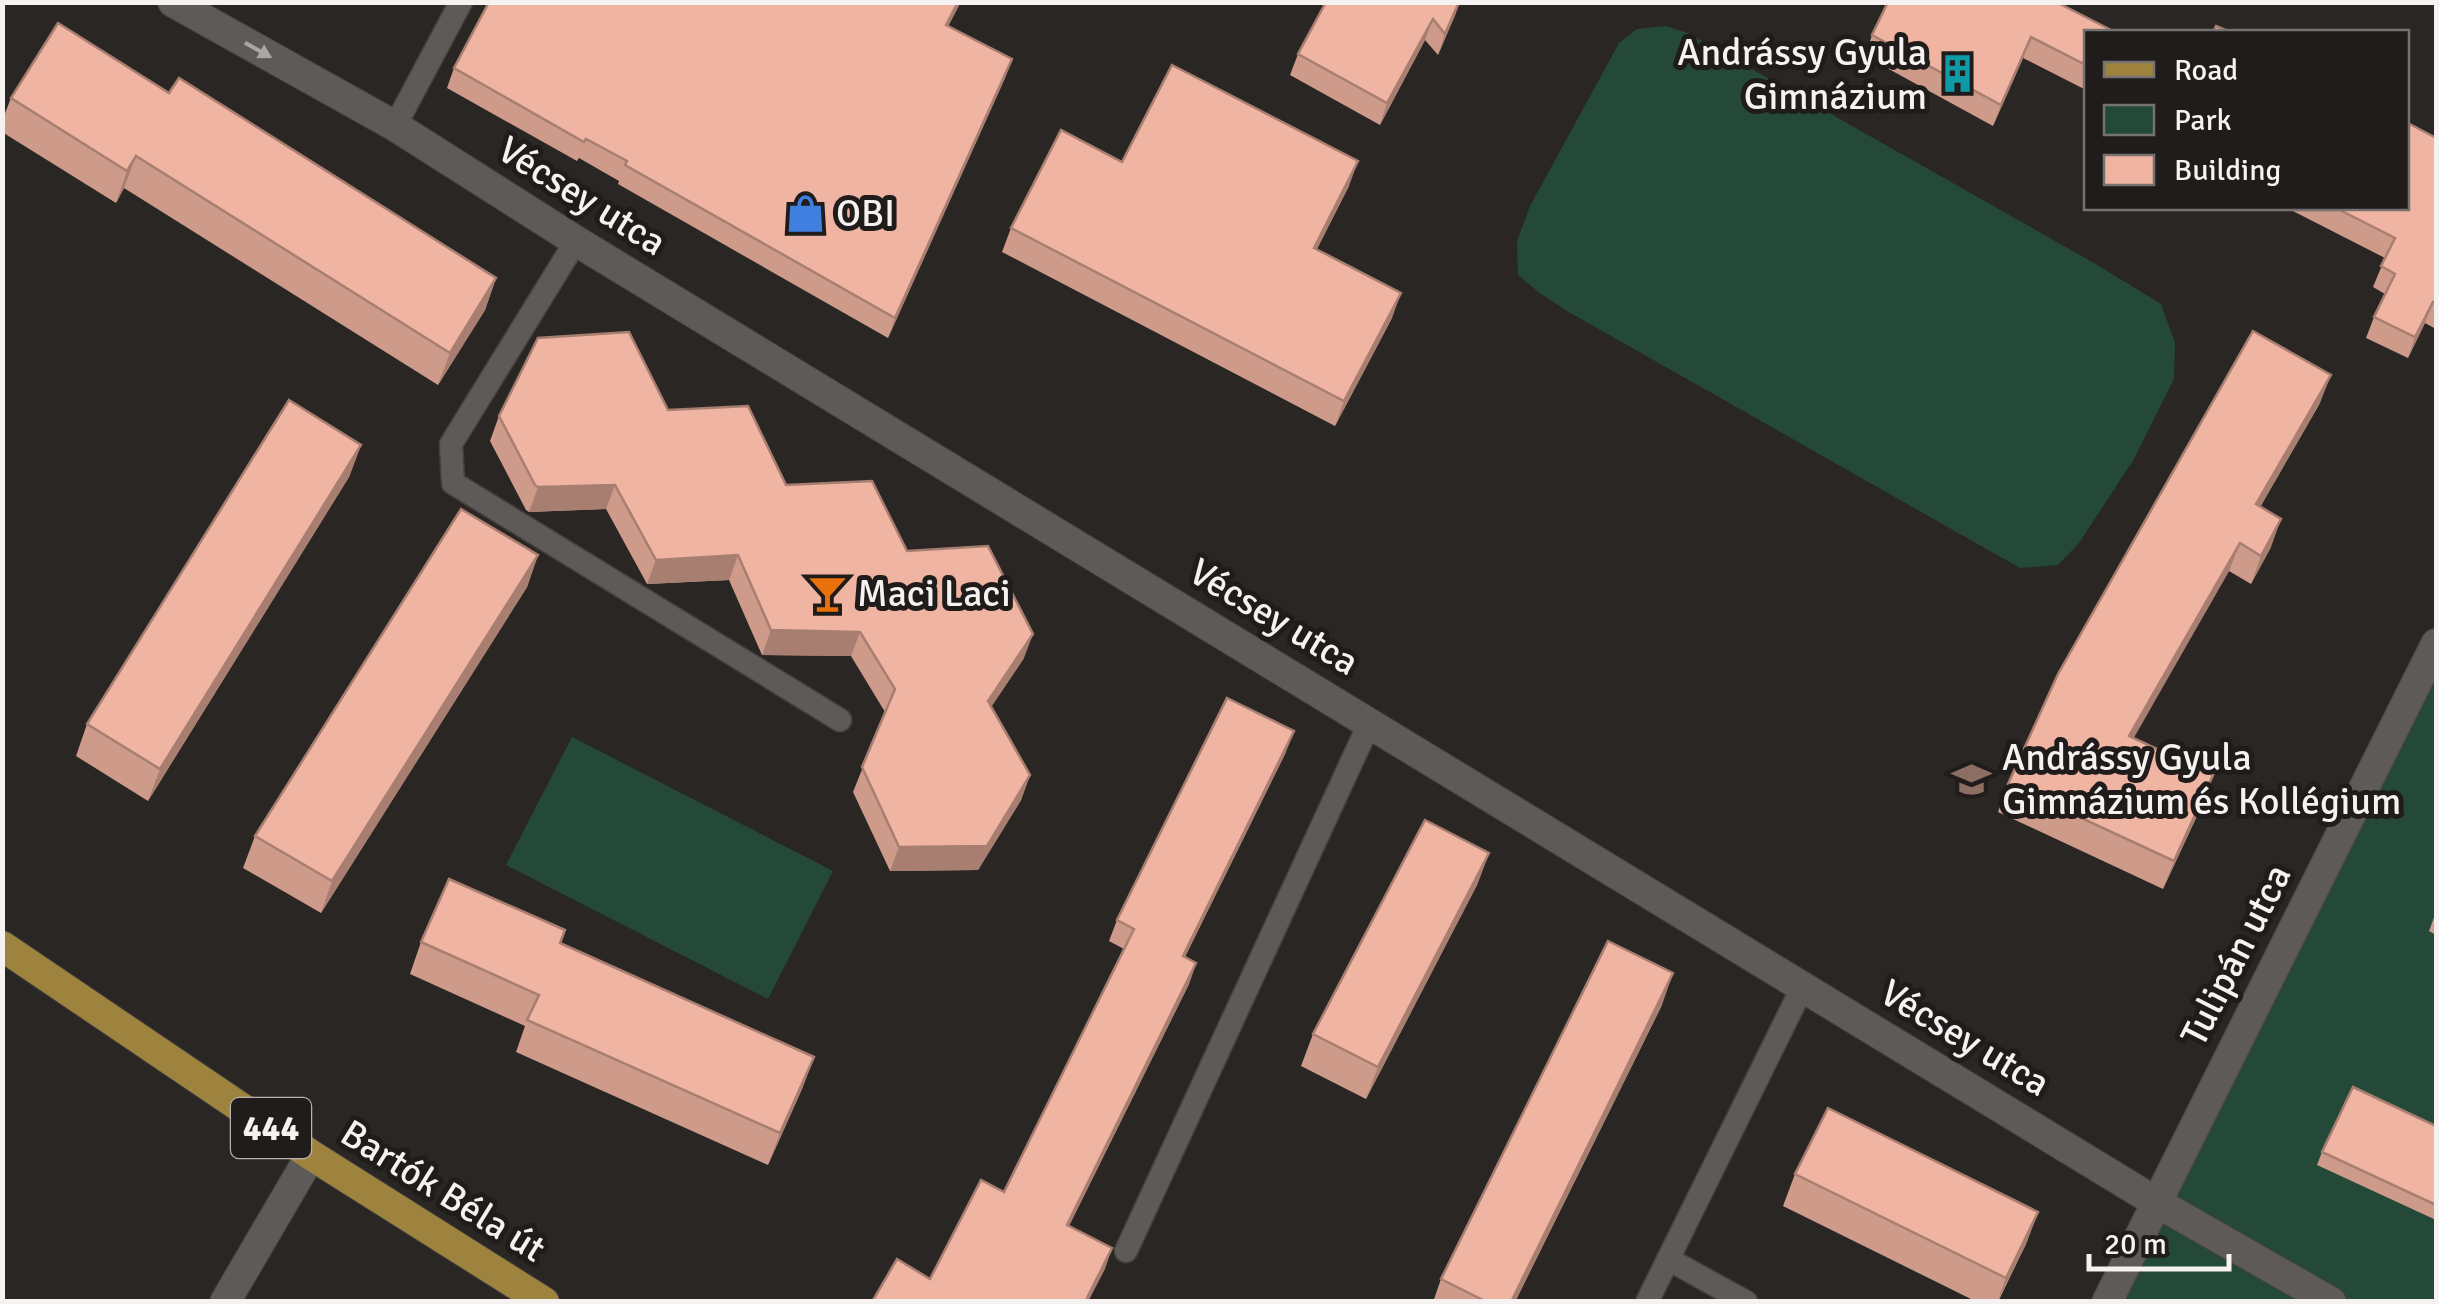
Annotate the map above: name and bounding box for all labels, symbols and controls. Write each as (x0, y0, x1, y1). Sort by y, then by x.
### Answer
place label: Andrássy Gyula Gimnázium (1677, 29, 1927, 120)
legend (2084, 30, 2409, 210)
one-way arrow (244, 40, 272, 58)
text: Road (2174, 52, 2238, 89)
building icon: Andrássy Gyula Gimnázium (1936, 53, 1978, 95)
text: Park (2174, 102, 2232, 139)
street label: Vécsey utca (489, 126, 675, 266)
text: Building (2174, 152, 2281, 189)
place label: OBI (836, 190, 895, 237)
shop icon: OBI (785, 192, 827, 234)
street label: Vécsey utca (1181, 548, 1367, 686)
place label: Maci Laci (857, 570, 1011, 617)
bar icon: Maci Laci (806, 572, 848, 614)
place label: Andrássy Gyula Gimnázium és Kollégium (2002, 734, 2401, 825)
school or university icon: Andrássy Gyula Gimnázium és Kollégium (1951, 758, 1993, 800)
street label: Tulipán utca (2170, 857, 2302, 1053)
street label: Vécsey utca (1872, 969, 2058, 1107)
road number: 444 (231, 1098, 311, 1158)
street label: Bartók Béla út (332, 1110, 554, 1272)
scale bar (2089, 1209, 2229, 1271)
text: 20 m (2104, 1226, 2167, 1263)

